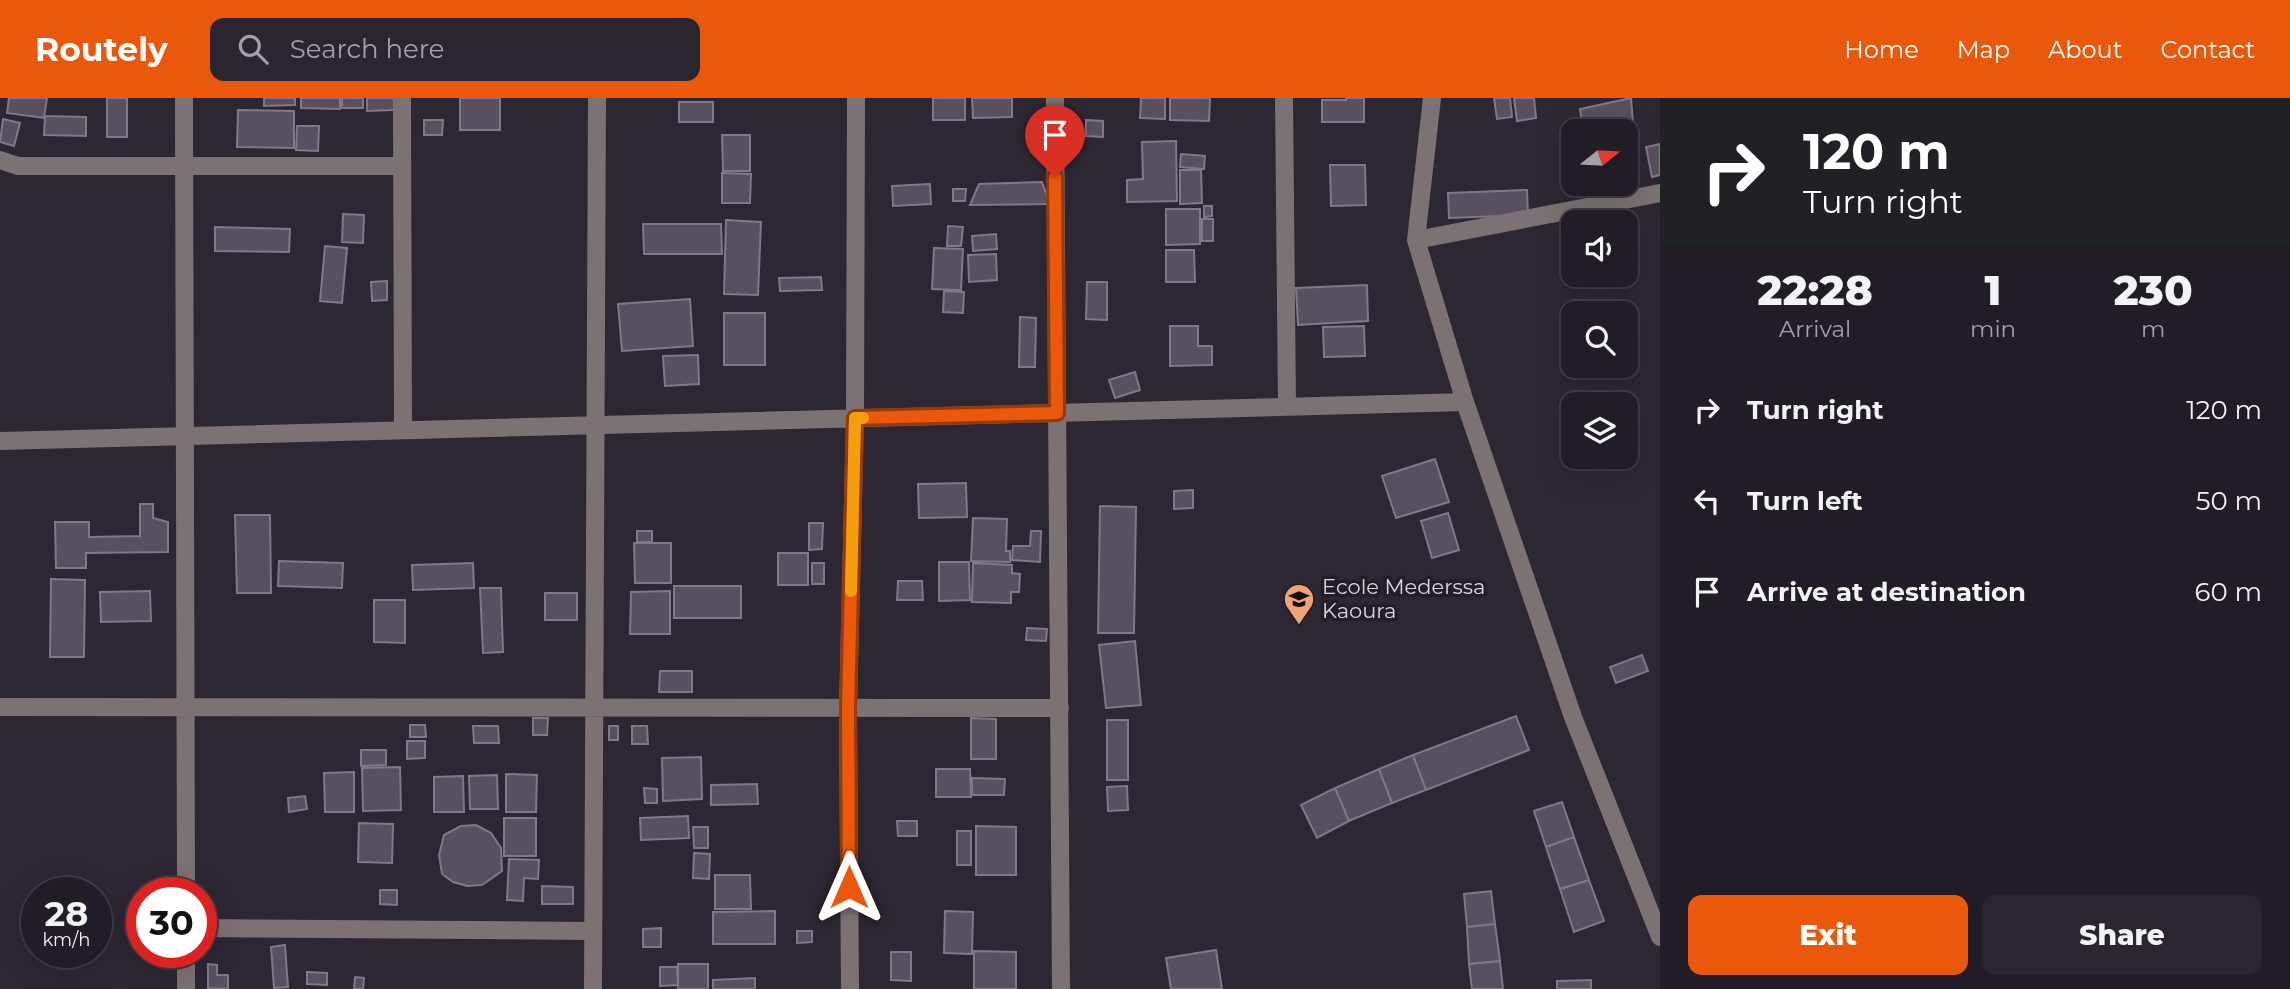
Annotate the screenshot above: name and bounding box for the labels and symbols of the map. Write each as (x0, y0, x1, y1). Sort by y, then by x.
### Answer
pin (1025, 105, 1085, 177)
north arrow (1561, 119, 1638, 196)
place label: Ecole Mederssa Kaoura (1322, 574, 1485, 623)
school or university icon: Ecole Mederssa Kaoura (1282, 582, 1316, 626)
position arrow (812, 850, 886, 924)
speed limit sign: 30 (126, 877, 217, 968)

